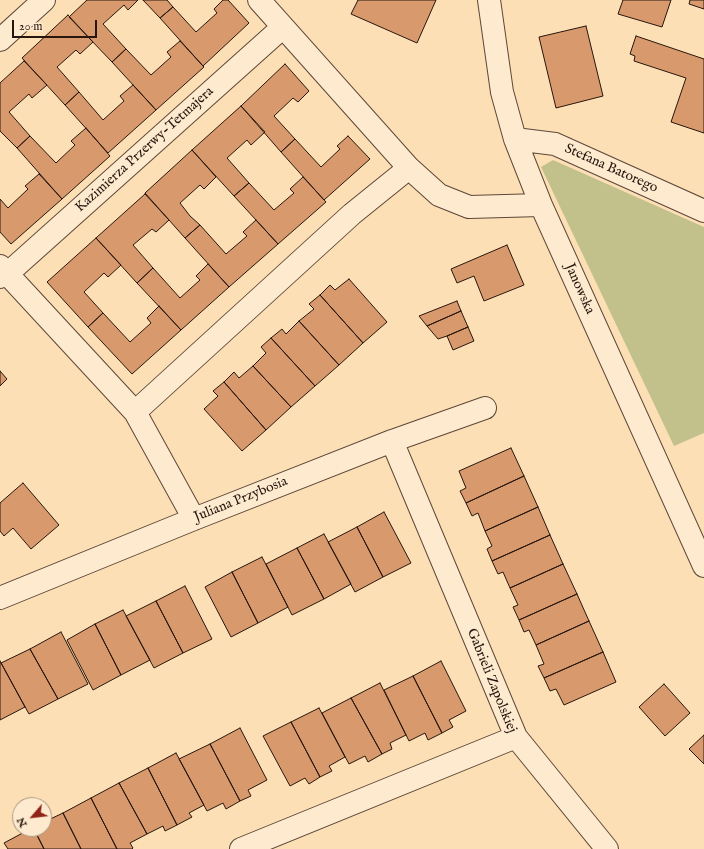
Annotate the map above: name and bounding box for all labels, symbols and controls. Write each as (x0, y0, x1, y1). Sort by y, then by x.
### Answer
scale bar (14, 12, 99, 38)
text: 20 m (19, 19, 42, 34)
street label: Kazimierza Przerwy-Tetmajera (73, 84, 217, 216)
street label: Stefana Batorego (562, 141, 660, 197)
street label: Janowska (560, 261, 598, 317)
street label: Juliana Przybosia (192, 474, 290, 526)
street label: Gabrieli Zapolskiej (462, 626, 520, 736)
north arrow (12, 797, 52, 837)
text: N (14, 815, 31, 830)

